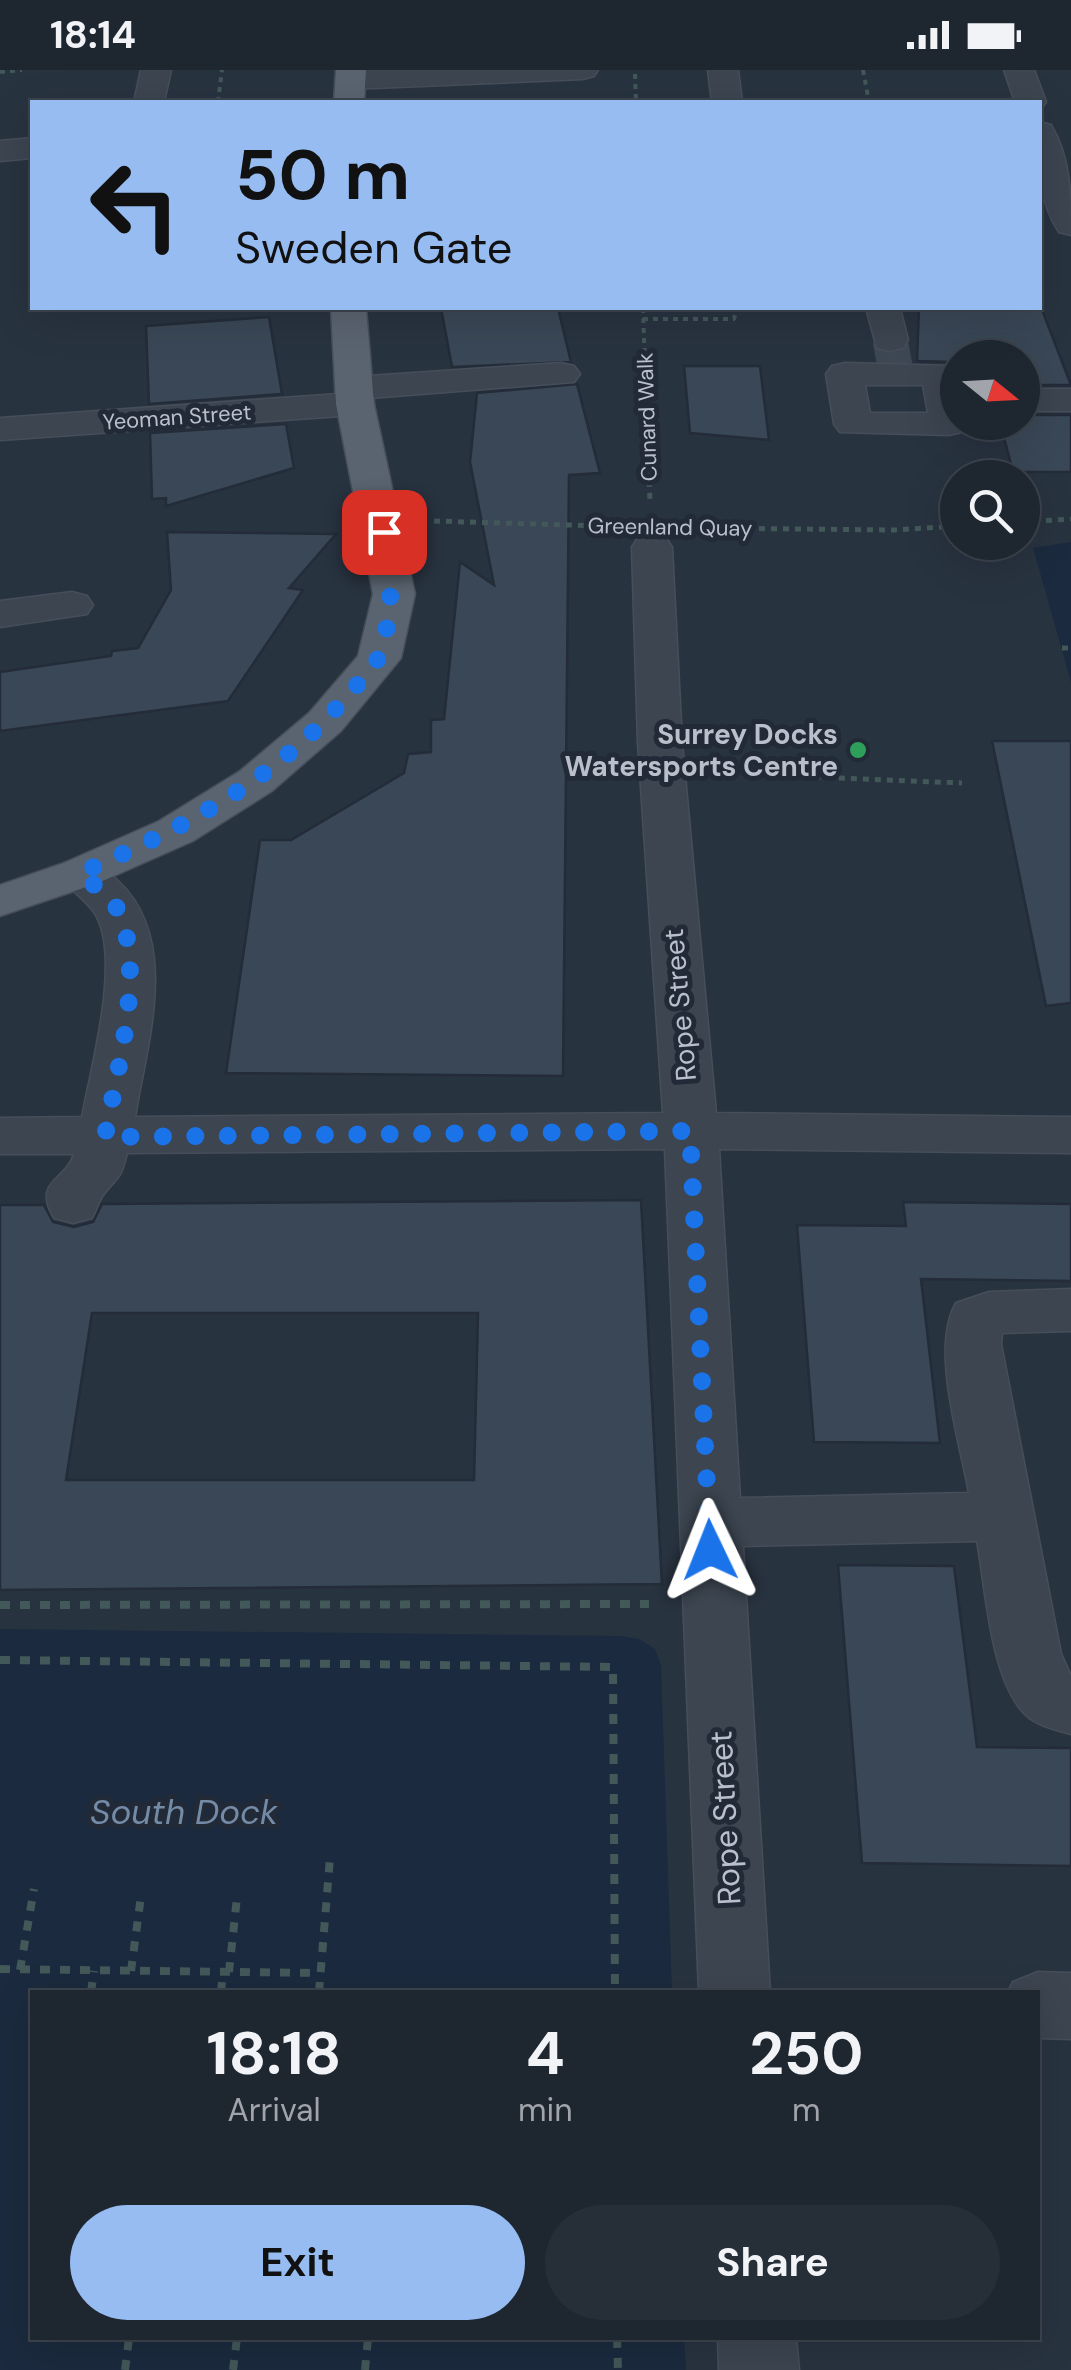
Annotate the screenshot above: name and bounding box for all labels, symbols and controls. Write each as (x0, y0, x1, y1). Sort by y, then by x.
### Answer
text: 18:14 (50, 10, 136, 60)
text: 50 m (235, 130, 410, 221)
icon: left (70, 140, 200, 270)
text: Sweden Gate (235, 218, 512, 277)
north arrow (940, 340, 1040, 440)
map controls (940, 340, 1040, 560)
street label: Cunard Walk (630, 352, 664, 482)
street label: Yeoman Street (102, 397, 252, 437)
button: search (940, 460, 1040, 560)
pin (342, 490, 427, 575)
icon: arrive (357, 505, 412, 560)
street label: Greenland Quay (587, 511, 753, 543)
place label: Surrey Docks Watersports Centre (564, 716, 838, 785)
marker: Surrey Docks Watersports Centre (847, 739, 869, 761)
street label: Rope Street (655, 927, 705, 1083)
position arrow (658, 1498, 762, 1602)
street label: Rope Street (699, 1730, 751, 1906)
water label: South Dock (90, 1789, 278, 1835)
text: 18:18 (207, 2014, 341, 2093)
text: 4 (526, 2014, 565, 2093)
text: 250 (749, 2014, 863, 2093)
text: Arrival (227, 2089, 321, 2131)
text: min (518, 2089, 573, 2131)
text: m (792, 2089, 821, 2131)
button: Exit (70, 2205, 525, 2320)
button: Share (545, 2205, 1000, 2320)

